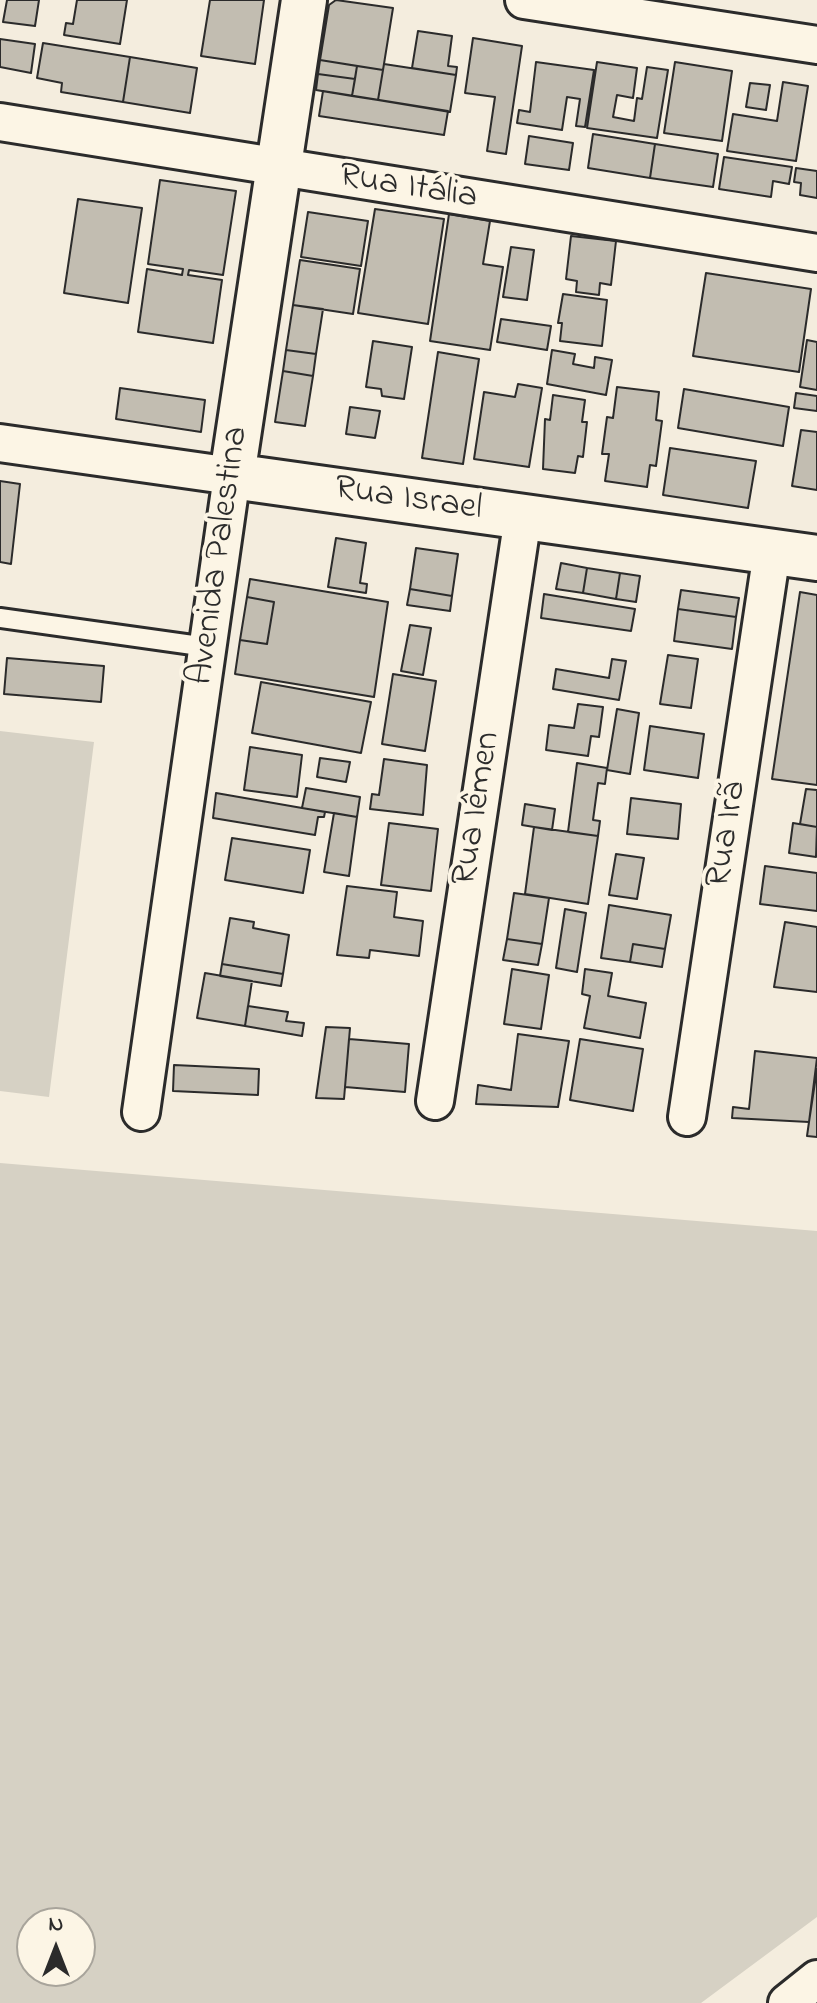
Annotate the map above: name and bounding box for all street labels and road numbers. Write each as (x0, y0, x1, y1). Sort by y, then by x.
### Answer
street label: Rua Itália (336, 157, 480, 221)
street label: Avenida Palestina (181, 424, 261, 688)
street label: Rua Israel (332, 469, 484, 533)
street label: Rua Iêmen (446, 729, 512, 889)
street label: Rua Irã (699, 779, 759, 891)

